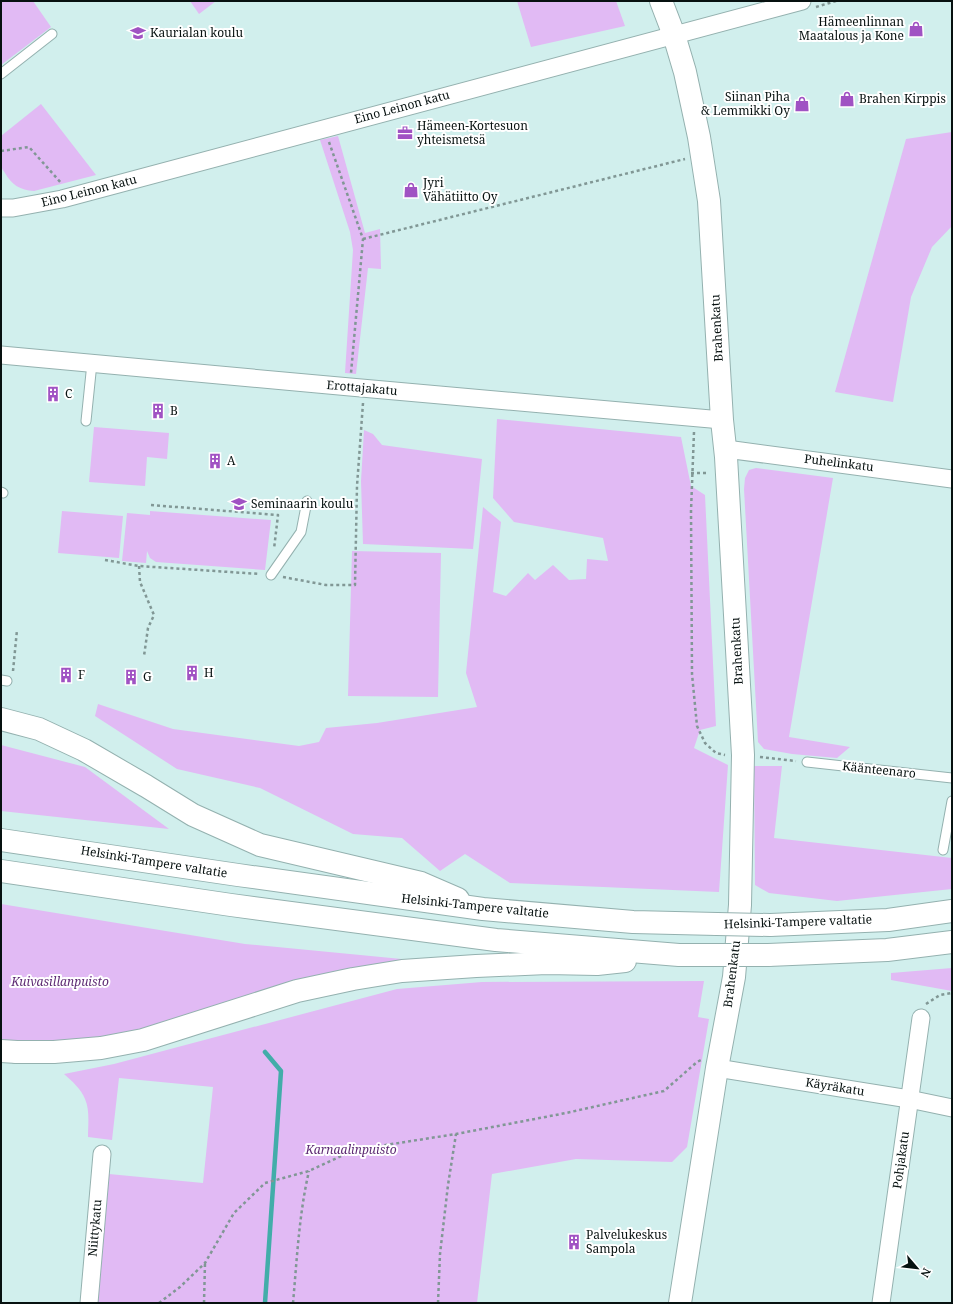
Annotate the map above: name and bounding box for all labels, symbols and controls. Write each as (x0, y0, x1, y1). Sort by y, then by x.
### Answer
place label: Hämeenlinnan Maatalous ja Kone (799, 13, 904, 44)
shop icon: Hämeenlinnan Maatalous ja Kone (907, 20, 925, 38)
school or university icon: Kaurialan koulu (129, 24, 147, 42)
place label: Kaurialan koulu (150, 24, 243, 41)
street label: Eino Leinon katu (352, 86, 452, 127)
place label: Siinan Piha & Lemmikki Oy (701, 88, 790, 119)
shop icon: Brahen Kirppis (838, 90, 856, 108)
place label: Brahen Kirppis (859, 90, 946, 107)
shop icon: Siinan Piha & Lemmikki Oy (793, 95, 811, 113)
place label: Hämeen-Kortesuon yhteismetsä (417, 117, 528, 148)
office icon: Hämeen-Kortesuon yhteismetsä (396, 124, 414, 142)
street label: Eino Leinon katu (39, 170, 139, 211)
place label: Jyri Vähätiitto Oy (422, 174, 498, 205)
shop icon: Jyri Vähätiitto Oy (402, 181, 420, 199)
street label: Brahenkatu (706, 294, 727, 362)
street label: Erottajakatu (326, 376, 399, 399)
building icon: C (44, 385, 62, 403)
place label: C (65, 385, 72, 402)
building icon: B (149, 402, 167, 420)
place label: B (170, 402, 178, 419)
street label: Puhelinkatu (803, 450, 875, 475)
building icon: A (206, 452, 224, 470)
place label: A (227, 452, 236, 469)
school or university icon: Seminaarin koulu (230, 495, 248, 513)
place label: Seminaarin koulu (251, 495, 354, 512)
street label: Brahenkatu (726, 617, 747, 685)
building icon: H (183, 664, 201, 682)
place label: H (204, 664, 214, 681)
building icon: F (57, 666, 75, 684)
place label: F (78, 666, 85, 683)
building icon: G (122, 668, 140, 686)
place label: G (143, 668, 152, 685)
street label: Käänteenaro (841, 757, 917, 782)
street label: Helsinki-Tampere valtatie (80, 842, 229, 881)
street label: Helsinki-Tampere valtatie (400, 889, 550, 922)
street label: Helsinki-Tampere valtatie (724, 910, 872, 933)
street label: Brahenkatu (719, 939, 744, 1008)
park label: Kuivasillanpuisto (10, 973, 109, 990)
street label: Käyräkatu (804, 1073, 866, 1100)
street label: Pohjakatu (888, 1130, 913, 1190)
park label: Karnaalinpuisto (304, 1141, 397, 1158)
street label: Niittykatu (84, 1198, 106, 1257)
place label: Palvelukeskus Sampola (586, 1226, 667, 1257)
building icon: Palvelukeskus Sampola (565, 1233, 583, 1251)
north arrow (897, 1248, 937, 1288)
text: N (917, 1266, 935, 1281)

